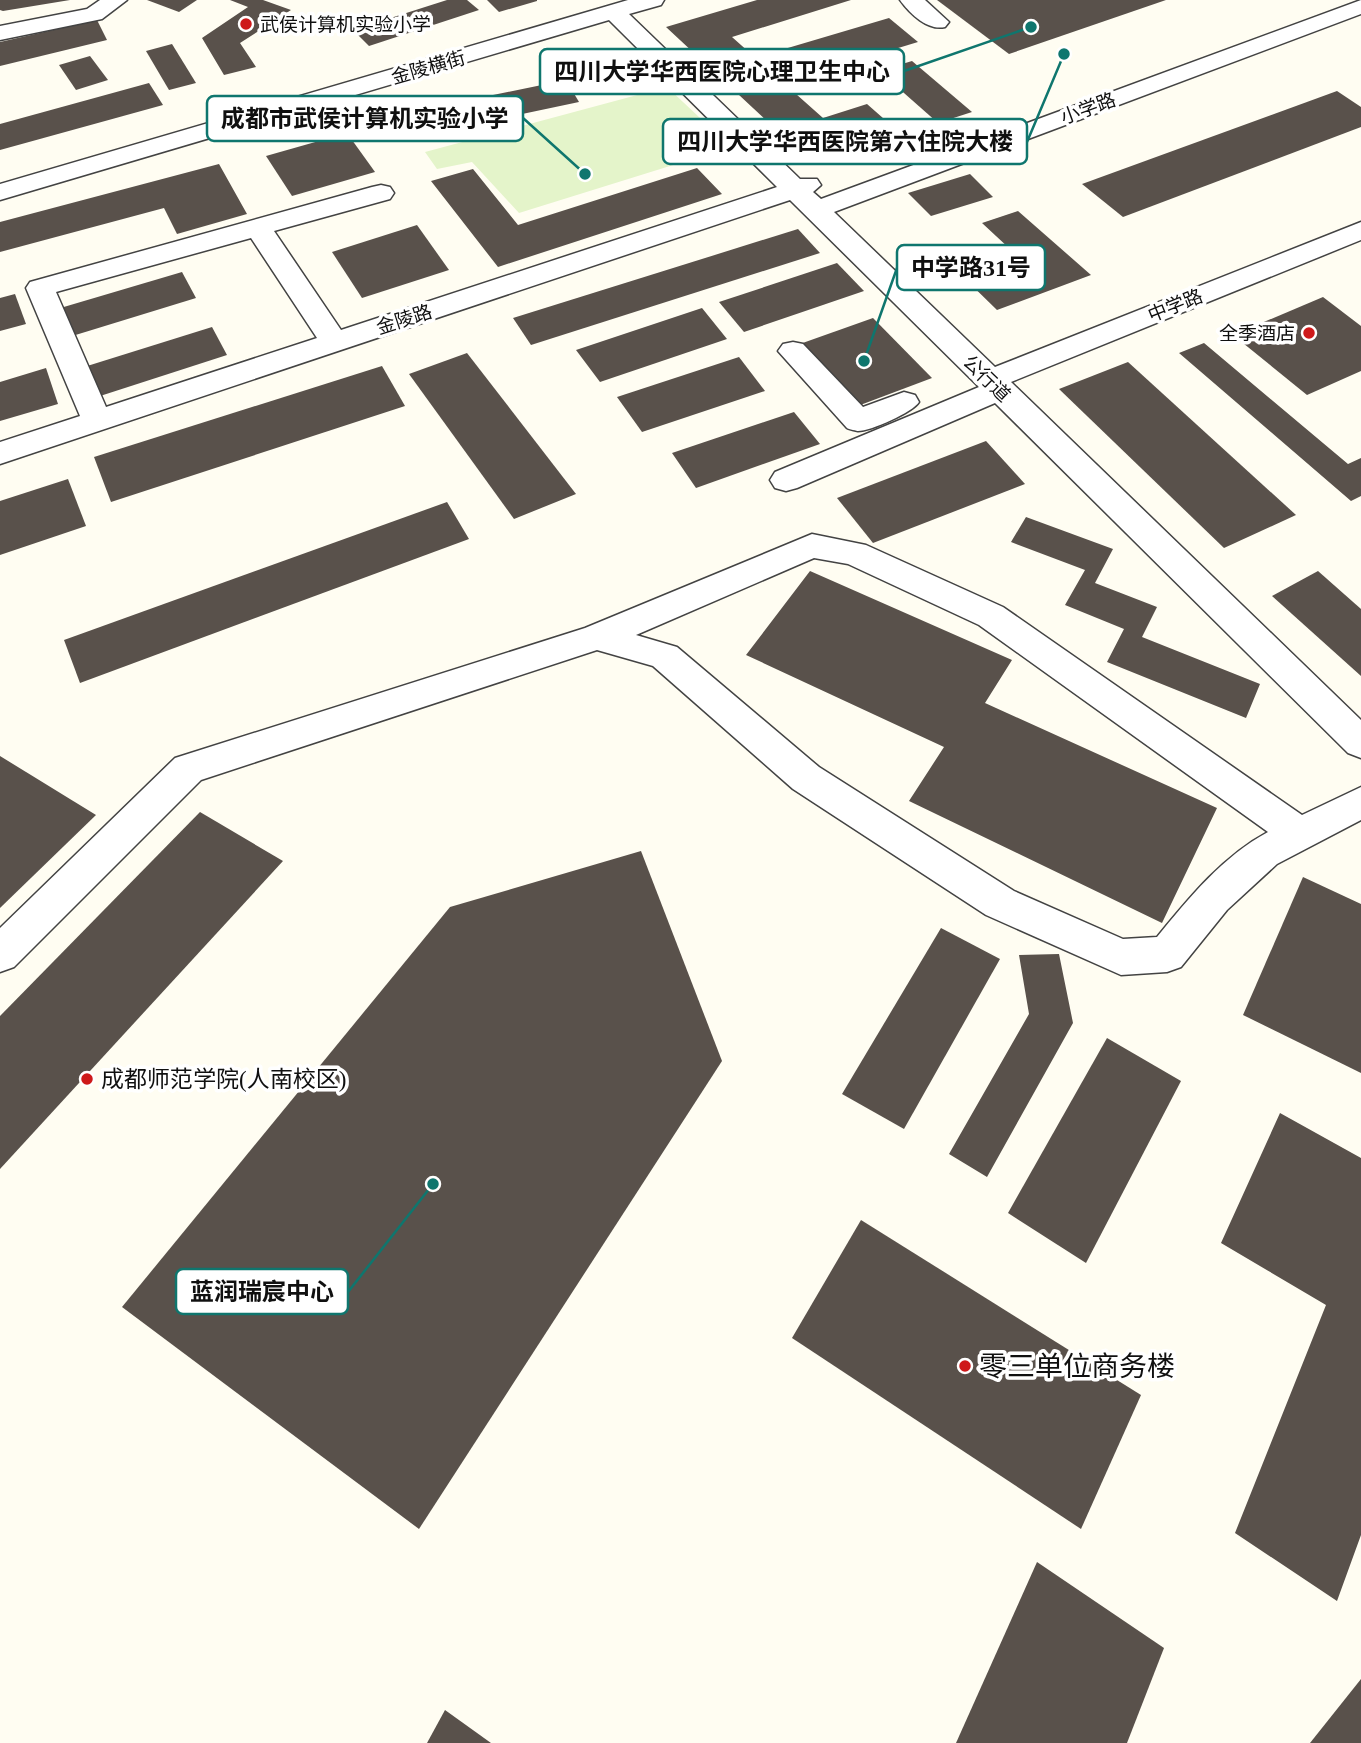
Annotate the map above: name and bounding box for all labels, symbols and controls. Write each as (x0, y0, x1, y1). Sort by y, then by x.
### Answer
place label: 武侯计算机实验小学 (260, 14, 431, 35)
marker: 武侯计算机实验小学 (238, 16, 254, 32)
street label: 金陵横街 (389, 47, 468, 88)
callout: 四川大学华西医院心理卫生中心 (540, 49, 904, 94)
text: 四川大学华西医院心理卫生中心 (554, 59, 890, 85)
street label: 小学路 (1058, 89, 1119, 128)
callout: 成都市武侯计算机实验小学 (207, 96, 523, 141)
text: 成都市武侯计算机实验小学 (221, 106, 509, 132)
callout: 四川大学华西医院第六住院大楼 (663, 119, 1027, 164)
text: 四川大学华西医院第六住院大楼 (677, 129, 1013, 155)
callout: 中学路31号 (897, 245, 1045, 290)
text: 中学路31号 (911, 255, 1031, 281)
street label: 中学路 (1145, 285, 1206, 326)
street label: 金陵路 (374, 301, 435, 338)
place label: 全季酒店 (1219, 323, 1295, 344)
marker: 全季酒店 (1301, 325, 1317, 341)
street label: 公行道 (959, 351, 1014, 406)
place label: 成都师范学院(人南校区) (101, 1067, 346, 1092)
marker: 成都师范学院(人南校区) (79, 1071, 95, 1087)
callout: 蓝润瑞宸中心 (176, 1269, 348, 1314)
text: 蓝润瑞宸中心 (190, 1279, 334, 1305)
place label: 零三单位商务楼 (979, 1351, 1175, 1382)
marker: 零三单位商务楼 (957, 1358, 973, 1374)

